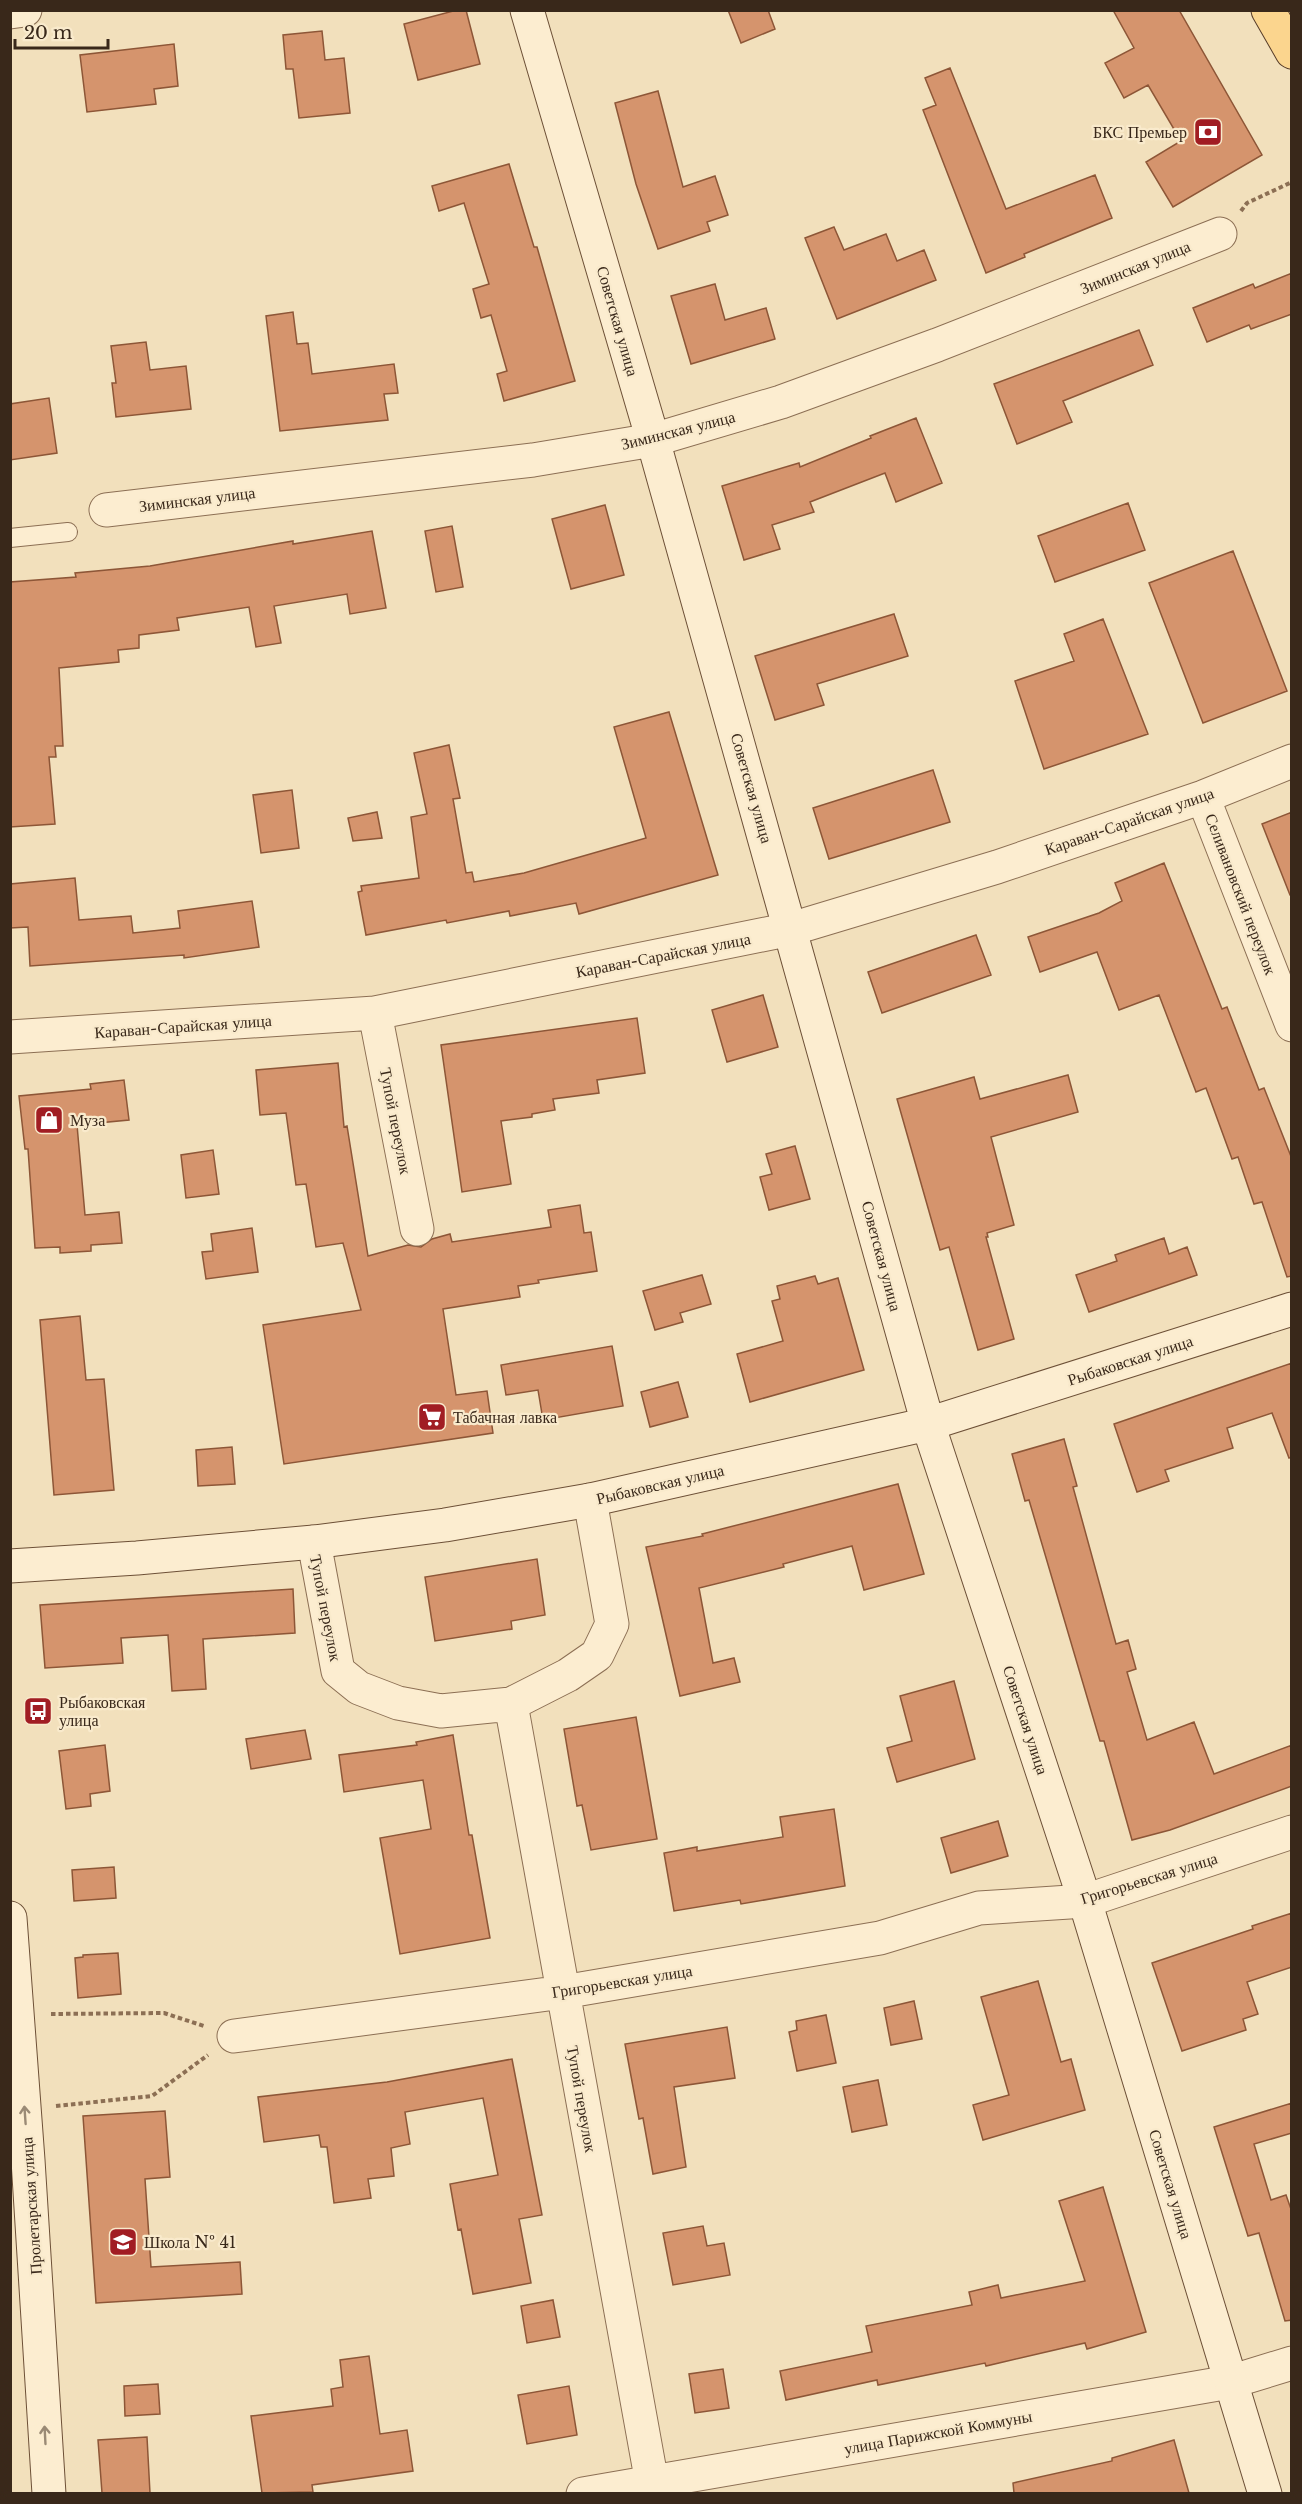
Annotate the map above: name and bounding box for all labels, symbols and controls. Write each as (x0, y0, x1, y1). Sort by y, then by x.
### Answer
scale bar (15, 12, 108, 50)
text: 20 m (24, 22, 72, 44)
bank icon: БКС Премьер (1192, 116, 1224, 148)
place label: БКС Премьер (1093, 122, 1187, 142)
street label: Зиминская улица (1077, 236, 1193, 298)
street label: Советская улица (593, 264, 643, 378)
street label: Зиминская улица (619, 406, 737, 454)
street label: Зиминская улица (138, 482, 256, 516)
street label: Советская улица (727, 731, 777, 845)
street label: Караван-Сарайская улица (1042, 783, 1216, 859)
street label: Селивановский переулок (1201, 811, 1281, 978)
street label: Караван-Сарайская улица (574, 928, 752, 982)
street label: Караван-Сарайская улица (94, 1010, 272, 1042)
street label: Тупой переулок (376, 1066, 416, 1176)
shop icon: Муза (33, 1104, 65, 1136)
place label: Муза (70, 1110, 105, 1130)
street label: Советская улица (858, 1199, 906, 1313)
street label: Рыбаковская улица (1065, 1330, 1195, 1390)
supermarket icon: Табачная лавка (416, 1401, 448, 1433)
place label: Табачная лавка (453, 1407, 557, 1427)
street label: Рыбаковская улица (594, 1460, 726, 1508)
street label: Тупой переулок (306, 1553, 346, 1663)
street label: Советская улица (999, 1663, 1053, 1777)
place label: Рыбаковская улица (59, 1692, 146, 1730)
bus stop icon: Рыбаковская улица (22, 1695, 54, 1727)
street label: Григорьевская улица (1078, 1848, 1220, 1908)
street label: Григорьевская улица (550, 1960, 694, 2002)
street label: Тупой переулок (563, 2044, 601, 2154)
one-way arrow (19, 2105, 30, 2125)
street label: Советская улица (1145, 2127, 1197, 2241)
street label: Пролетарская улица (16, 2137, 46, 2275)
school or university icon: Школа № 41 (107, 2226, 139, 2258)
place label: Школа № 41 (144, 2232, 236, 2252)
street label: улица Парижской Коммуны (842, 2406, 1034, 2458)
one-way arrow (40, 2426, 51, 2446)

